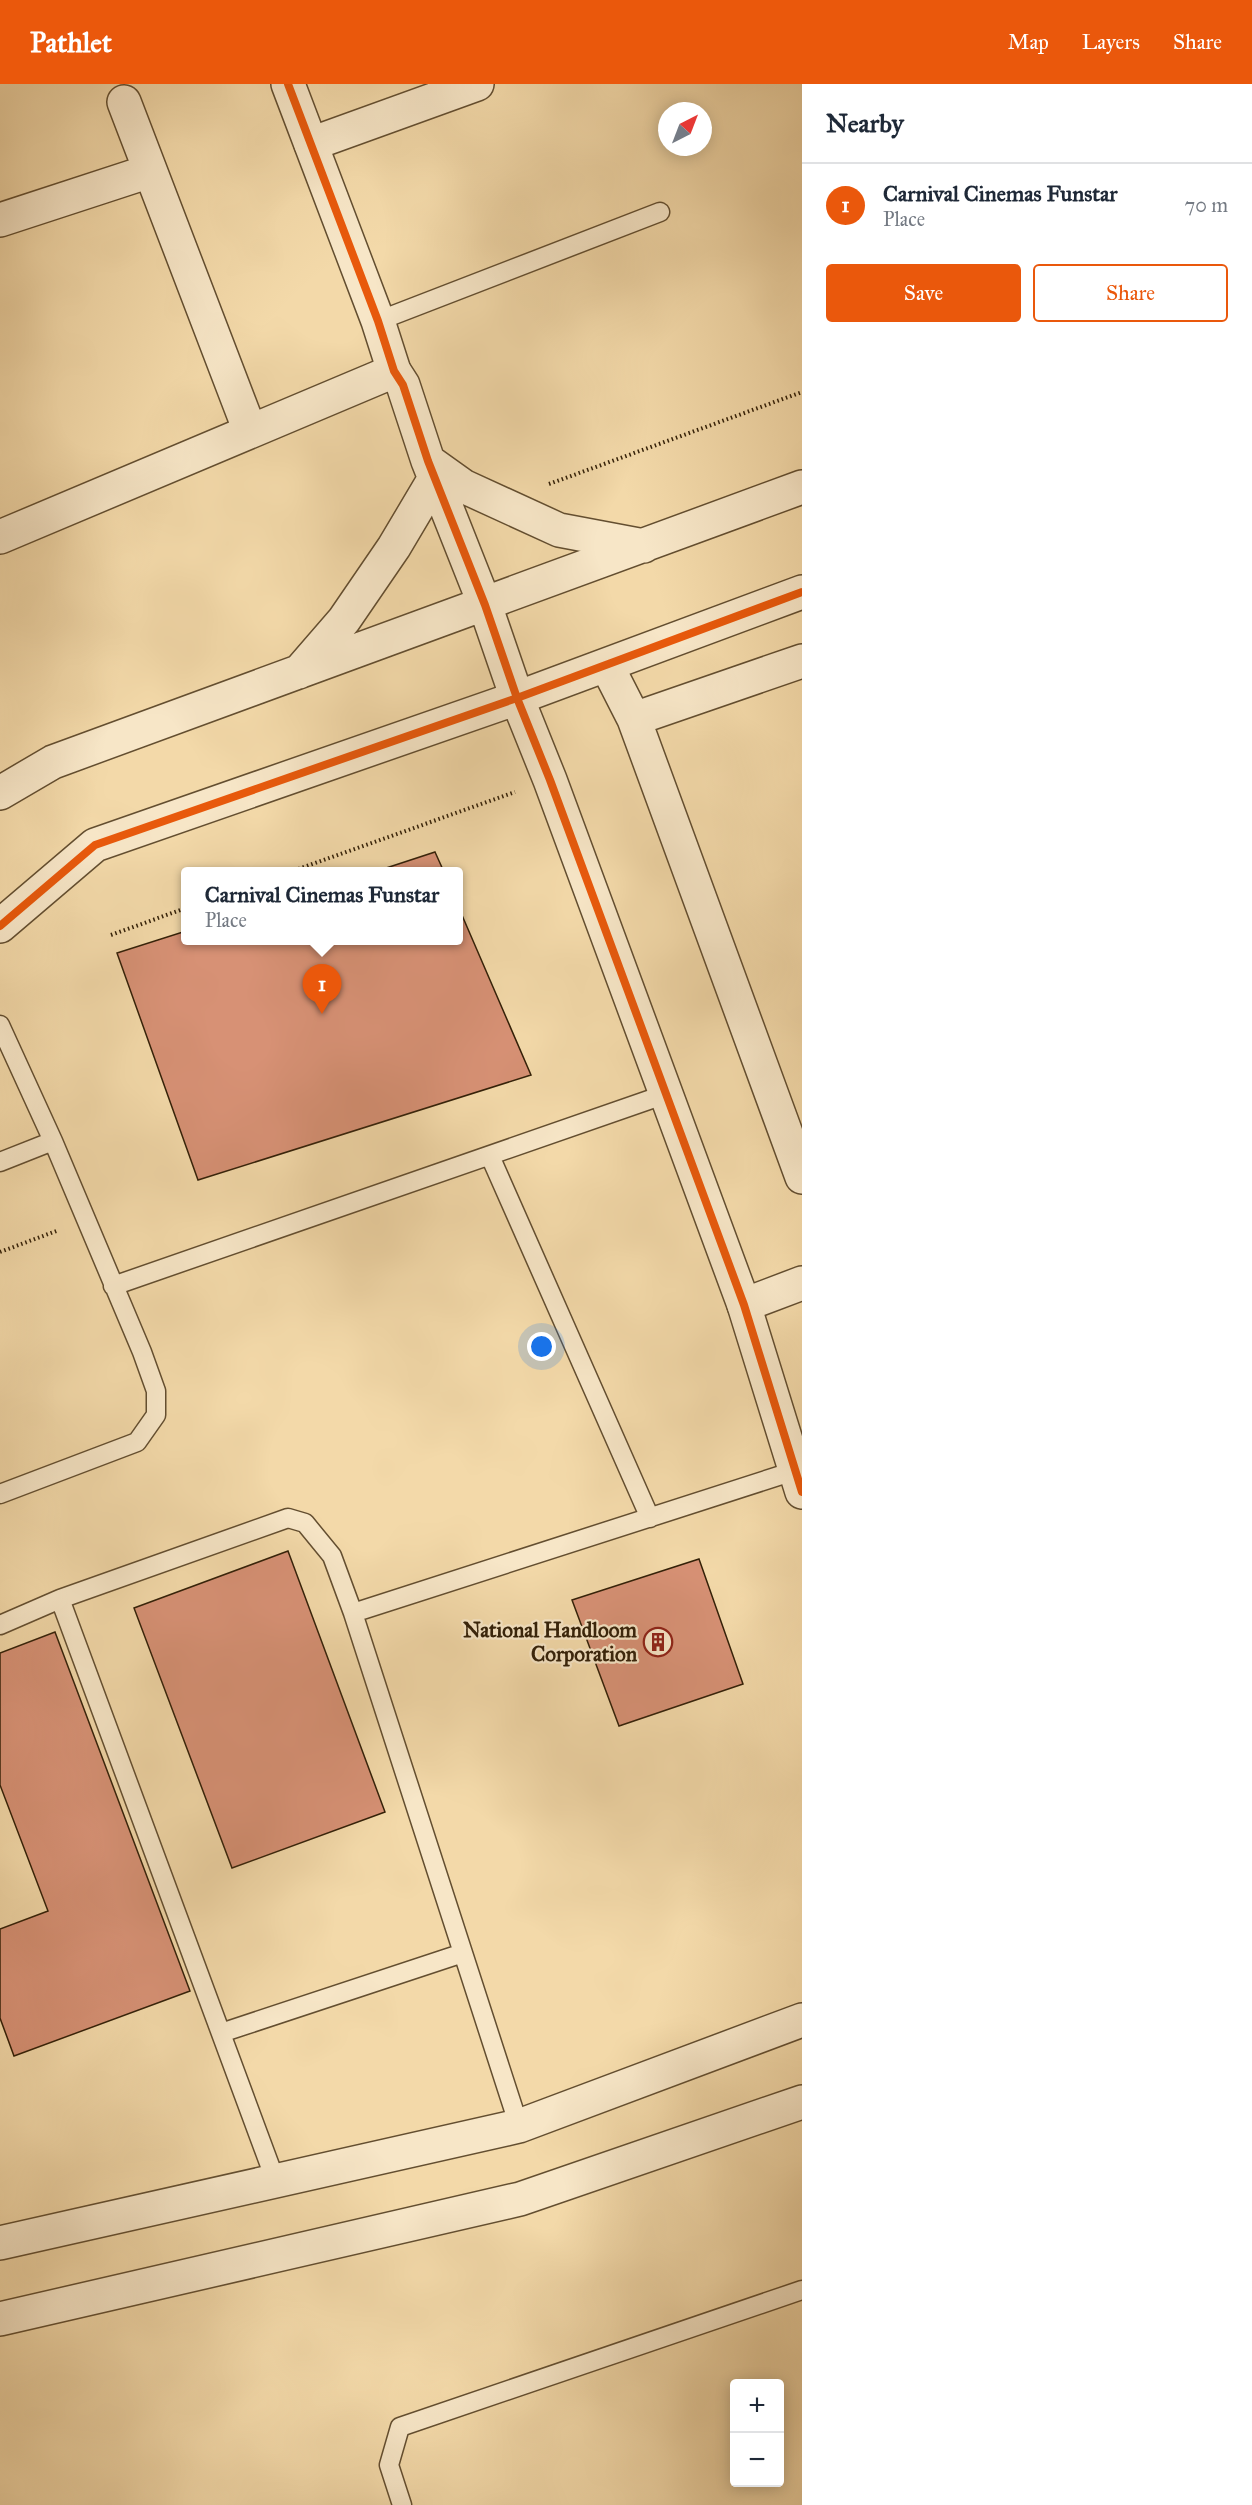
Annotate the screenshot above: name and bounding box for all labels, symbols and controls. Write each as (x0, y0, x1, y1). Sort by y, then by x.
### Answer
text: Pathlet (30, 25, 112, 60)
text: Map (1008, 29, 1049, 55)
text: Layers (1082, 29, 1140, 55)
text: Share (1173, 29, 1222, 55)
north arrow (658, 102, 712, 156)
text: Nearby (826, 107, 904, 139)
text: Carnival Cinemas Funstar (883, 180, 1118, 207)
text: 1 (842, 193, 849, 217)
text: 70 m (1185, 193, 1228, 217)
text: Place (883, 207, 925, 231)
button: Save (826, 264, 1021, 322)
button: Share (1033, 264, 1228, 322)
popup (181, 867, 463, 945)
text: Carnival Cinemas Funstar (205, 881, 439, 908)
text: Place (205, 908, 247, 932)
pin: 1 (302, 964, 342, 1014)
your location (527, 1332, 556, 1361)
place label: National Handloom Corporation (463, 1617, 638, 1667)
building icon: National Handloom Corporation (642, 1626, 674, 1658)
map controls (730, 2379, 784, 2487)
button: + (730, 2379, 784, 2433)
button: − (730, 2433, 784, 2487)

